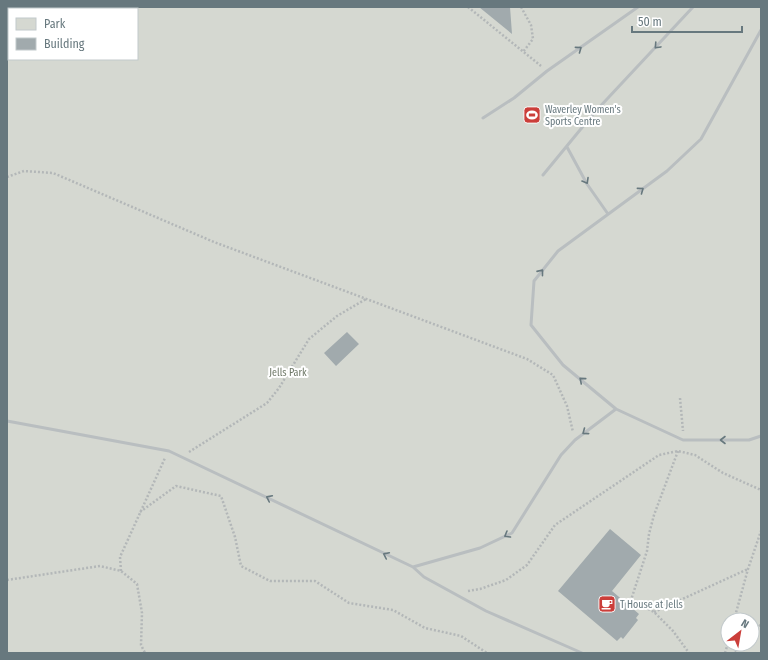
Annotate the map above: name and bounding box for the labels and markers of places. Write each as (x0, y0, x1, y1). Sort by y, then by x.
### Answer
place label: Waverley Women's Sports Centre (545, 104, 621, 128)
sports icon: Waverley Women's Sports Centre (522, 105, 542, 125)
cafe icon: T House at Jells (597, 594, 617, 614)
place label: T House at Jells (620, 599, 683, 611)

